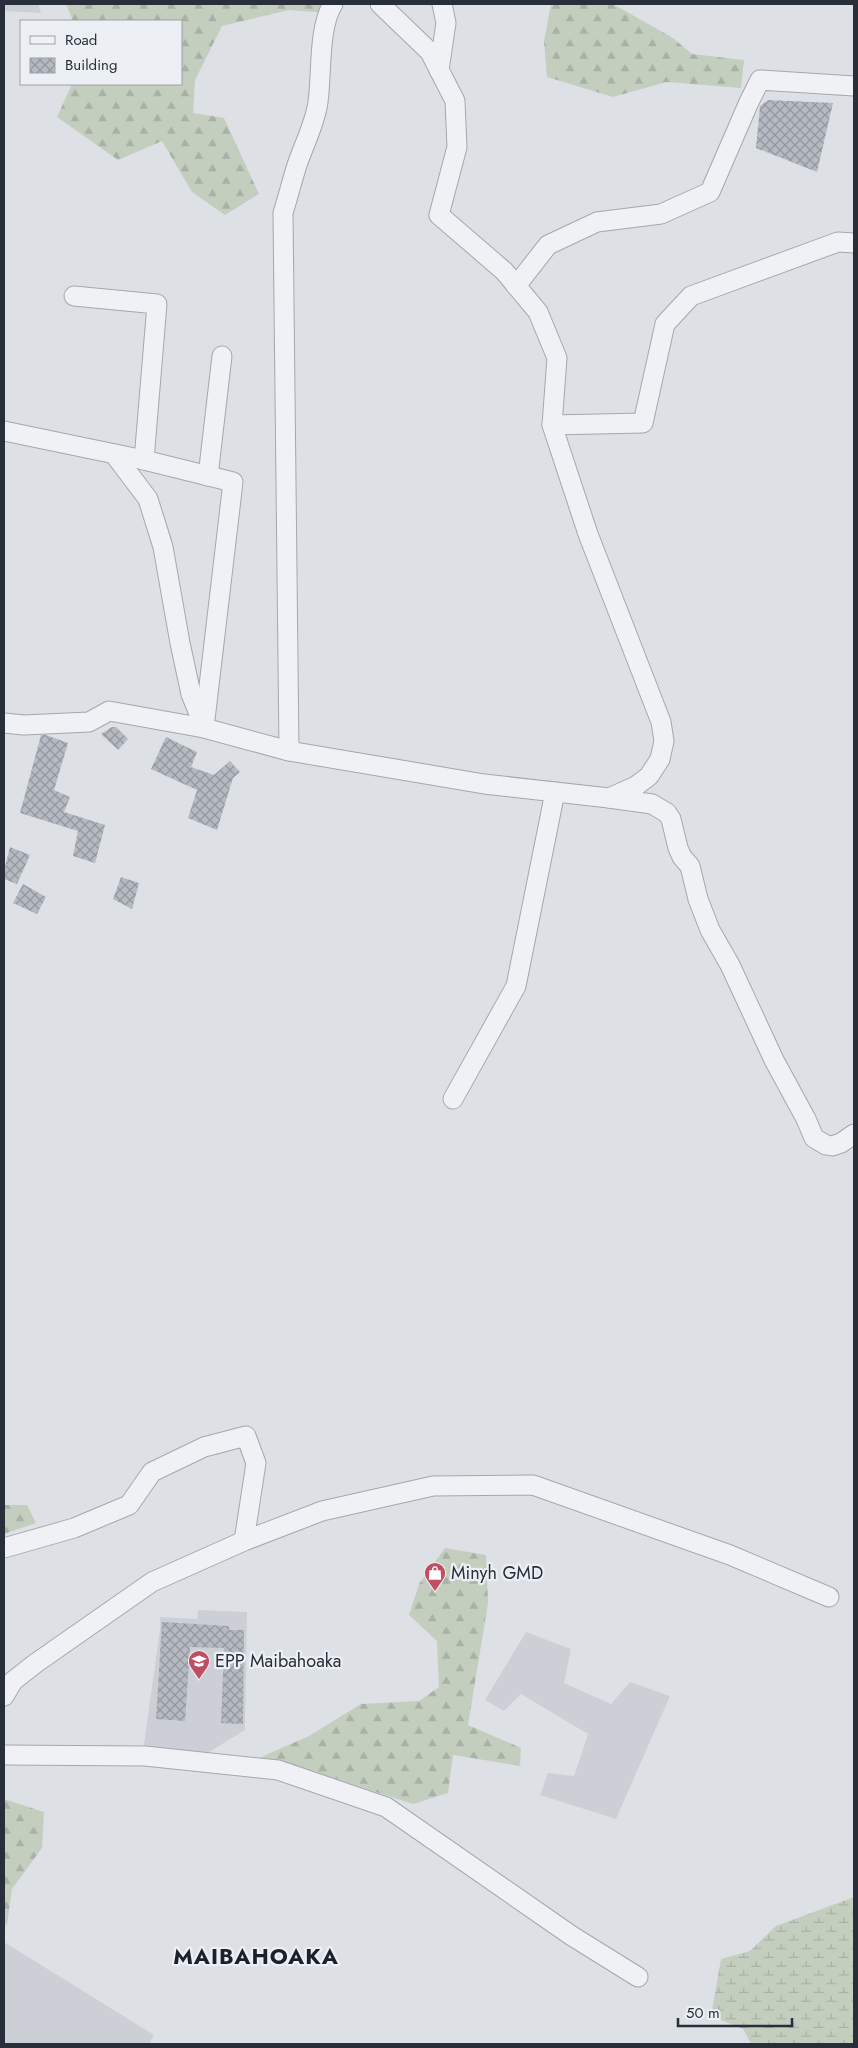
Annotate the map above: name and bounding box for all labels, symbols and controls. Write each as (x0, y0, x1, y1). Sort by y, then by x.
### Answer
legend (20, 20, 182, 85)
text: Road (65, 29, 97, 51)
text: Building (65, 54, 117, 76)
place label: Minyh GMD (451, 1560, 543, 1586)
shop icon: Minyh GMD (423, 1561, 447, 1592)
place label: EPP Maibahoaka (215, 1648, 341, 1674)
school or university icon: EPP Maibahoaka (187, 1649, 211, 1680)
district label: MAIBAHOAKA (173, 1940, 339, 1972)
scale bar (678, 1996, 792, 2028)
text: 50 m (686, 2002, 720, 2024)

